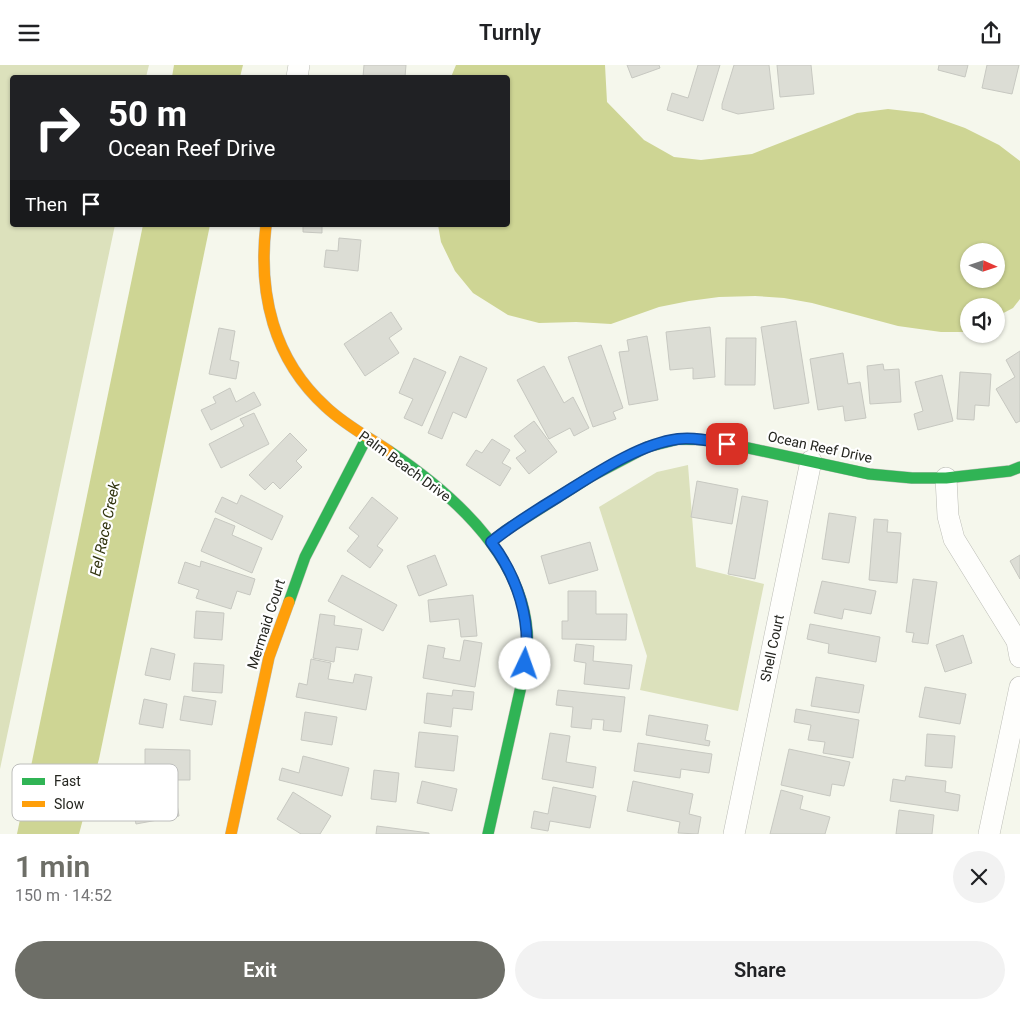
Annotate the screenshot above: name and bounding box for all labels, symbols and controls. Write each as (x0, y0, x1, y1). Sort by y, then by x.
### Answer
icon: menu (15, 19, 43, 47)
icon: share (977, 19, 1005, 47)
text: Turnly (479, 20, 541, 45)
text: 50 m (108, 94, 187, 135)
icon: right (25, 95, 90, 160)
text: Ocean Reef Drive (108, 136, 275, 161)
icon: arrive (77, 190, 105, 218)
text: Then (25, 193, 67, 216)
north arrow (960, 243, 1005, 287)
map controls (960, 243, 1005, 343)
button: sound (960, 298, 1005, 343)
pin (706, 423, 748, 465)
street label: Palm Beach Drive (356, 427, 454, 505)
street label: Ocean Reef Drive (766, 428, 874, 466)
icon: arrive (713, 430, 741, 458)
water label: Eel Race Creek (86, 480, 124, 578)
street label: Mermaid Court (244, 577, 288, 671)
street label: Shell Court (757, 613, 787, 683)
position arrow (498, 637, 550, 689)
legend (12, 764, 178, 821)
text: Fast (54, 773, 81, 789)
text: Slow (54, 796, 85, 812)
text: 1 min (15, 849, 90, 884)
button: close (953, 851, 1005, 903)
text: 150 m · 14:52 (15, 886, 112, 905)
button: Exit (15, 941, 505, 999)
button: Share (515, 941, 1005, 999)

